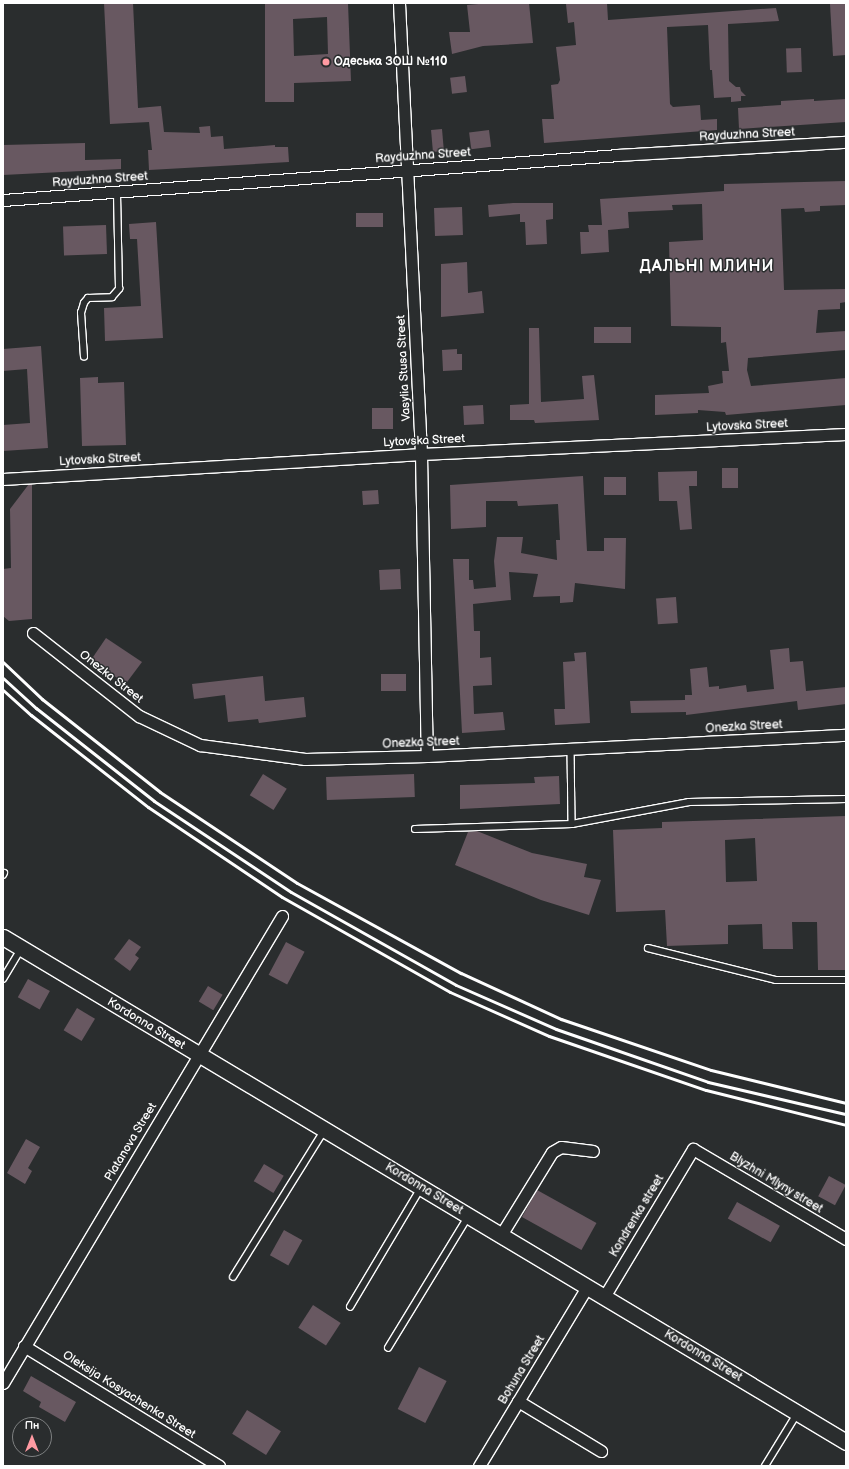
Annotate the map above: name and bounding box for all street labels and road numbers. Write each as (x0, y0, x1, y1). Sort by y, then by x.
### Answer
street label: Rayduzhna Street (699, 125, 795, 145)
street label: Rayduzhna Street (375, 145, 471, 167)
street label: Rayduzhna Street (52, 169, 148, 191)
street label: Vasylia Stusa Street (394, 314, 414, 422)
street label: Lytovska Street (706, 417, 788, 435)
street label: Lytovska Street (383, 432, 465, 450)
street label: Lytovska Street (59, 451, 141, 469)
street label: Onezka Street (76, 647, 146, 707)
street label: Onezka Street (705, 718, 783, 736)
street label: Onezka Street (382, 734, 460, 752)
street label: Kordonna Street (104, 995, 188, 1053)
street label: Platanova Street (102, 1100, 160, 1184)
street label: Blyzhni Mlyny street (726, 1149, 826, 1217)
street label: Kordonna Street (382, 1160, 466, 1218)
street label: Kondrenka street (607, 1172, 667, 1260)
street label: Kordonna Street (661, 1327, 745, 1385)
street label: Bohuna Street (496, 1333, 548, 1407)
street label: Oleksija Kosyachenka Street (60, 1348, 198, 1442)

